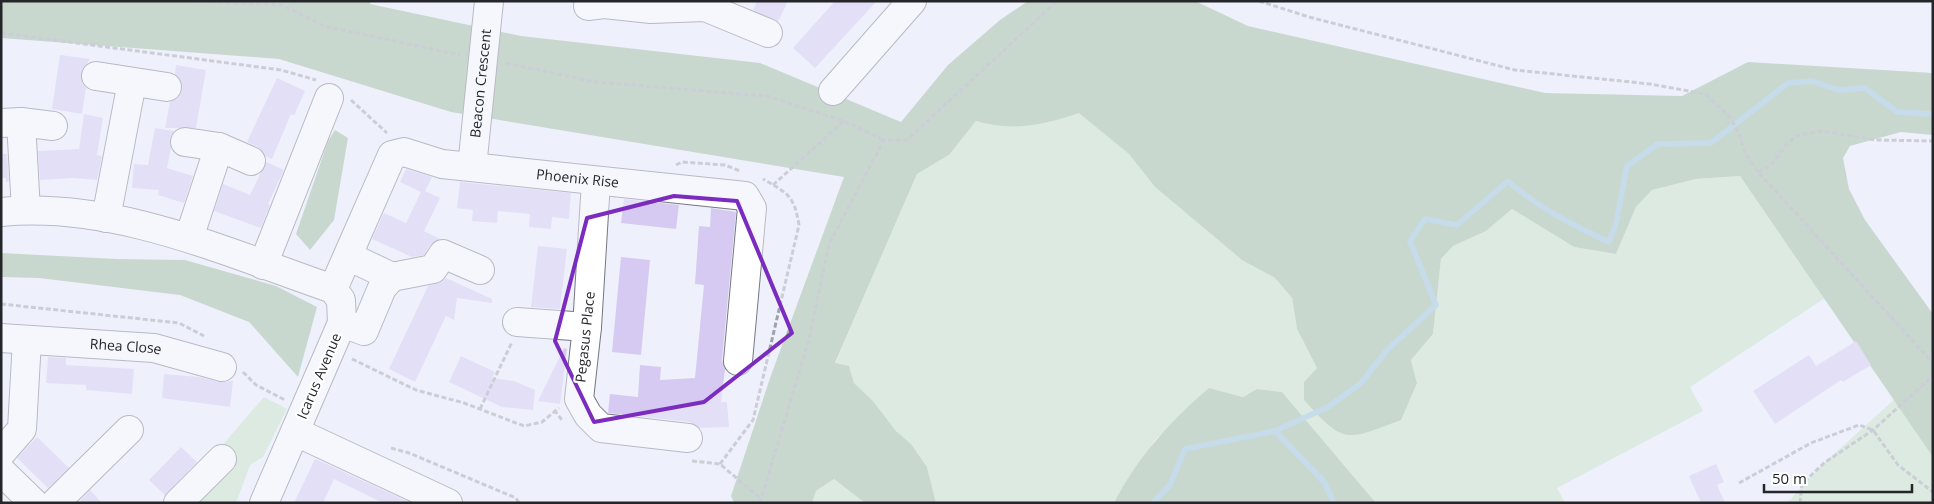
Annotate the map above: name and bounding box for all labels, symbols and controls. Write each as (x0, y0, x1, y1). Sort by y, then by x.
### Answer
street label: Beacon Crescent (465, 28, 495, 139)
street label: Phoenix Rise (535, 164, 620, 192)
street label: Pegasus Place (570, 290, 599, 383)
street label: Icarus Avenue (292, 330, 345, 422)
street label: Rhea Close (89, 334, 164, 359)
scale bar (1764, 462, 1912, 494)
text: 50 m (1772, 468, 1807, 488)

